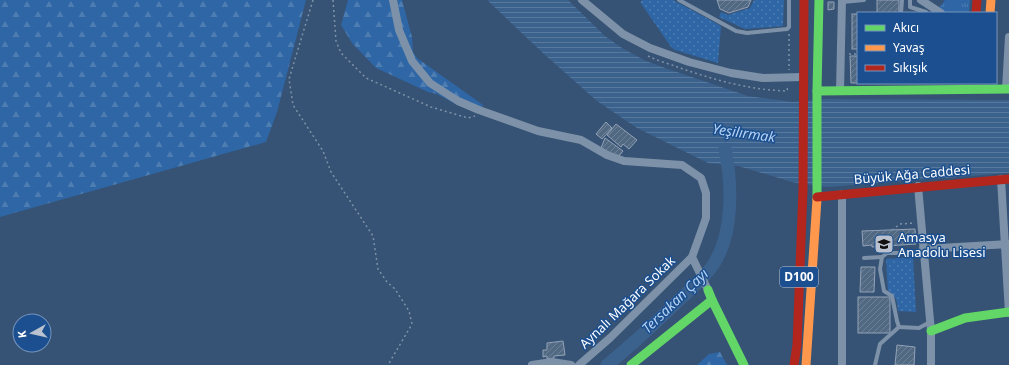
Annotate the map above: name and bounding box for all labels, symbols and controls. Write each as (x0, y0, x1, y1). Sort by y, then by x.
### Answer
legend (857, 12, 997, 84)
text: Akıcı (893, 19, 919, 36)
text: Yavaş (893, 39, 925, 56)
text: Sıkışık (893, 59, 928, 76)
water label: Yeşilırmak (712, 119, 778, 146)
street label: Büyük Ağa Caddesi (853, 160, 971, 188)
place label: Amasya Anadolu Lisesi (898, 228, 986, 261)
school or university icon: Amasya Anadolu Lisesi (873, 233, 895, 255)
street label: Aynalı Mağara Sokak (575, 251, 679, 352)
water label: Tersakan Çayı (637, 264, 712, 337)
road number: D100 (780, 267, 818, 287)
north arrow (12, 313, 52, 353)
text: K (14, 329, 30, 339)

